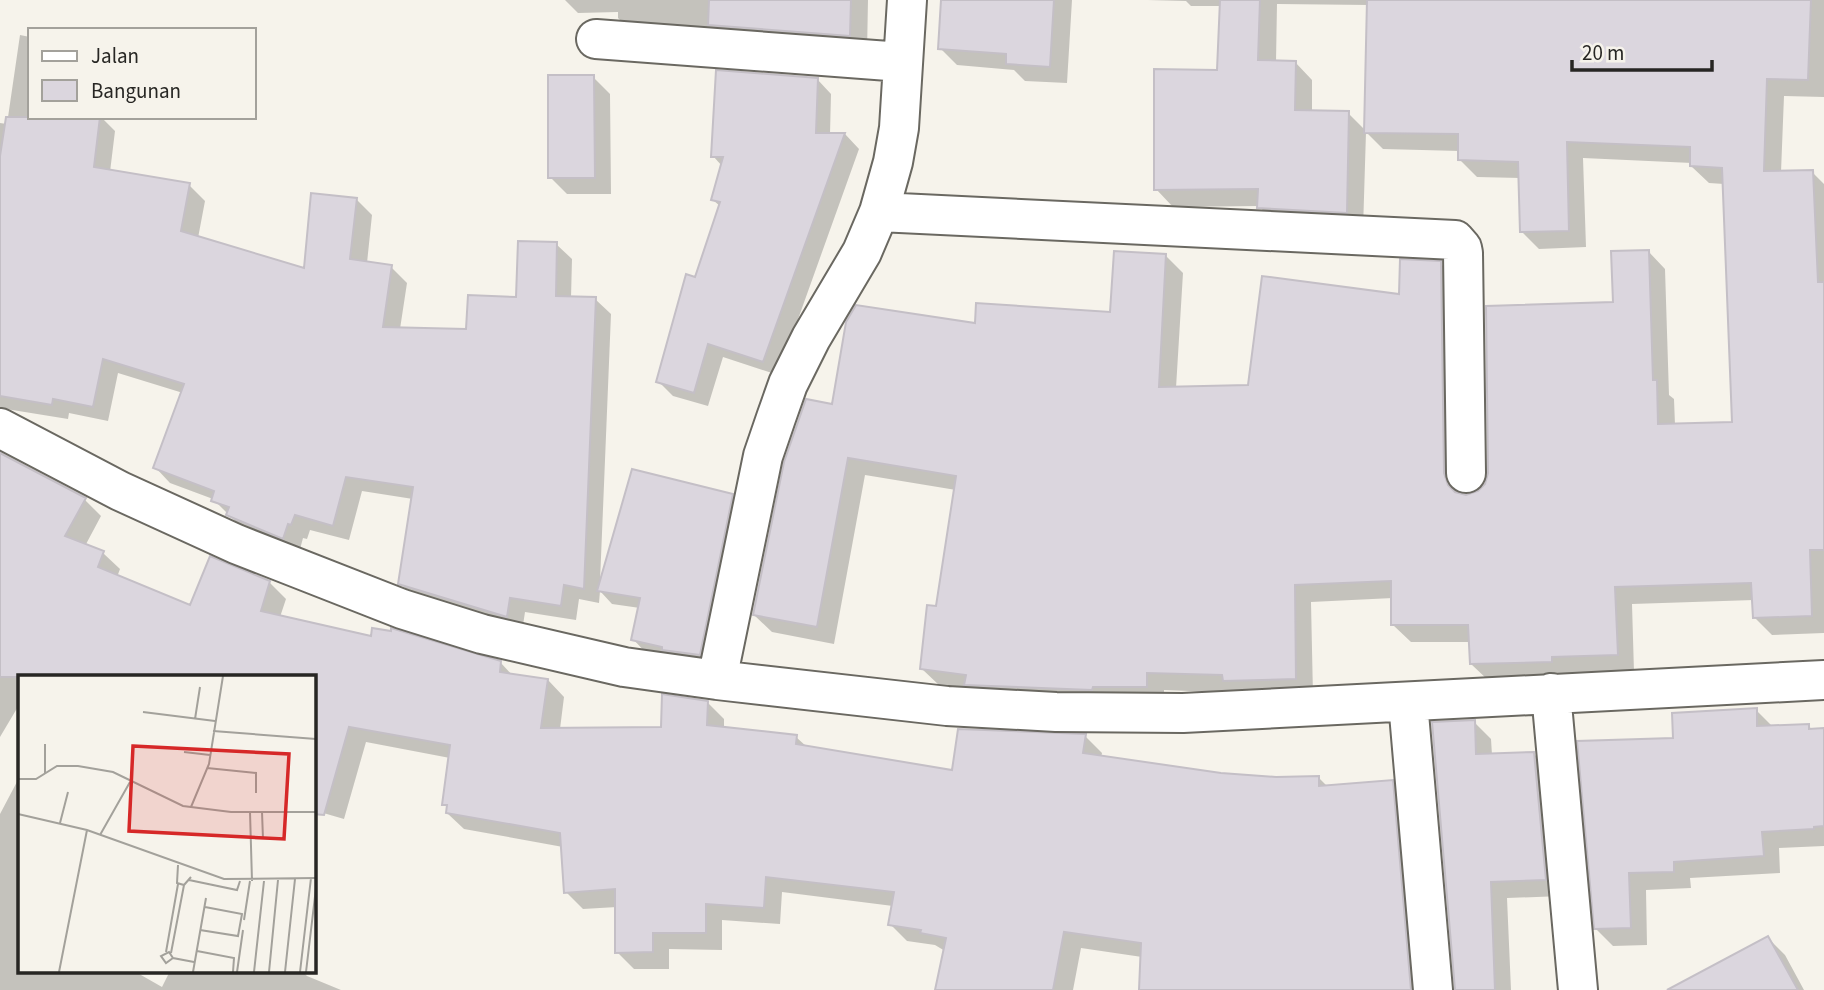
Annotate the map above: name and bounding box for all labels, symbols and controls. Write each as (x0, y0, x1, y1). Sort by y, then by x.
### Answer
legend (28, 28, 256, 119)
scale bar (1572, 28, 1712, 72)
text: 20 m (1582, 38, 1624, 68)
text: Jalan (91, 41, 139, 71)
text: Bangunan (91, 76, 181, 106)
inset map (18, 675, 315, 972)

